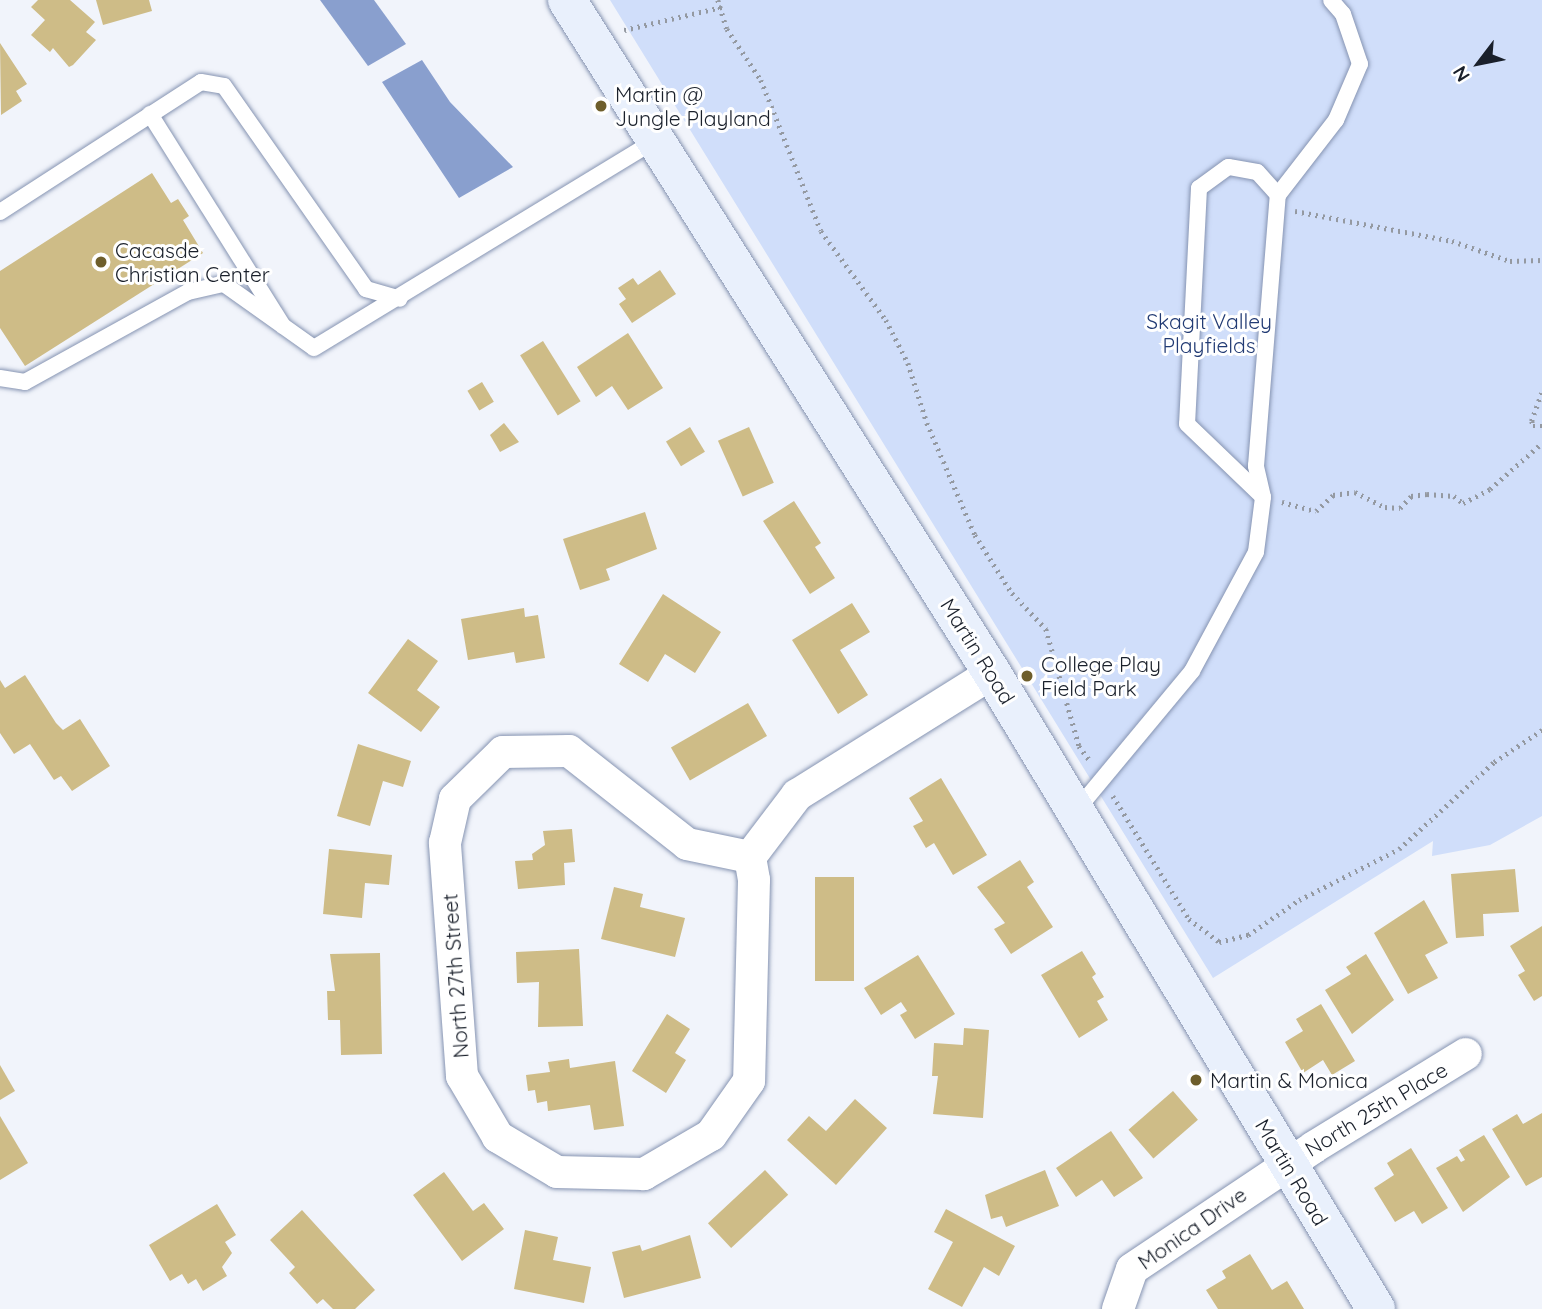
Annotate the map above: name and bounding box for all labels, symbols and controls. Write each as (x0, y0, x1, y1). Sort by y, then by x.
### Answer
north arrow (1444, 28, 1514, 98)
text: N (1447, 62, 1475, 86)
place label: Martin @ Jungle Playland (615, 81, 771, 131)
marker: Martin @ Jungle Playland (593, 98, 609, 114)
place label: Cacasde Christian Center (115, 237, 270, 287)
marker: Cacasde Christian Center (93, 254, 109, 270)
park label: Skagit Valley Playfields (1146, 308, 1272, 358)
street label: Martin Road (936, 594, 1020, 708)
place label: College Play Field Park (1041, 651, 1161, 701)
marker: College Play Field Park (1019, 668, 1035, 684)
street label: North 27th Street (437, 893, 473, 1059)
street label: North 25th Place (1300, 1057, 1452, 1161)
place label: Martin & Monica (1210, 1067, 1368, 1093)
marker: Martin & Monica (1188, 1072, 1204, 1088)
street label: Martin Road (1250, 1114, 1334, 1230)
street label: Monica Drive (1133, 1181, 1251, 1275)

